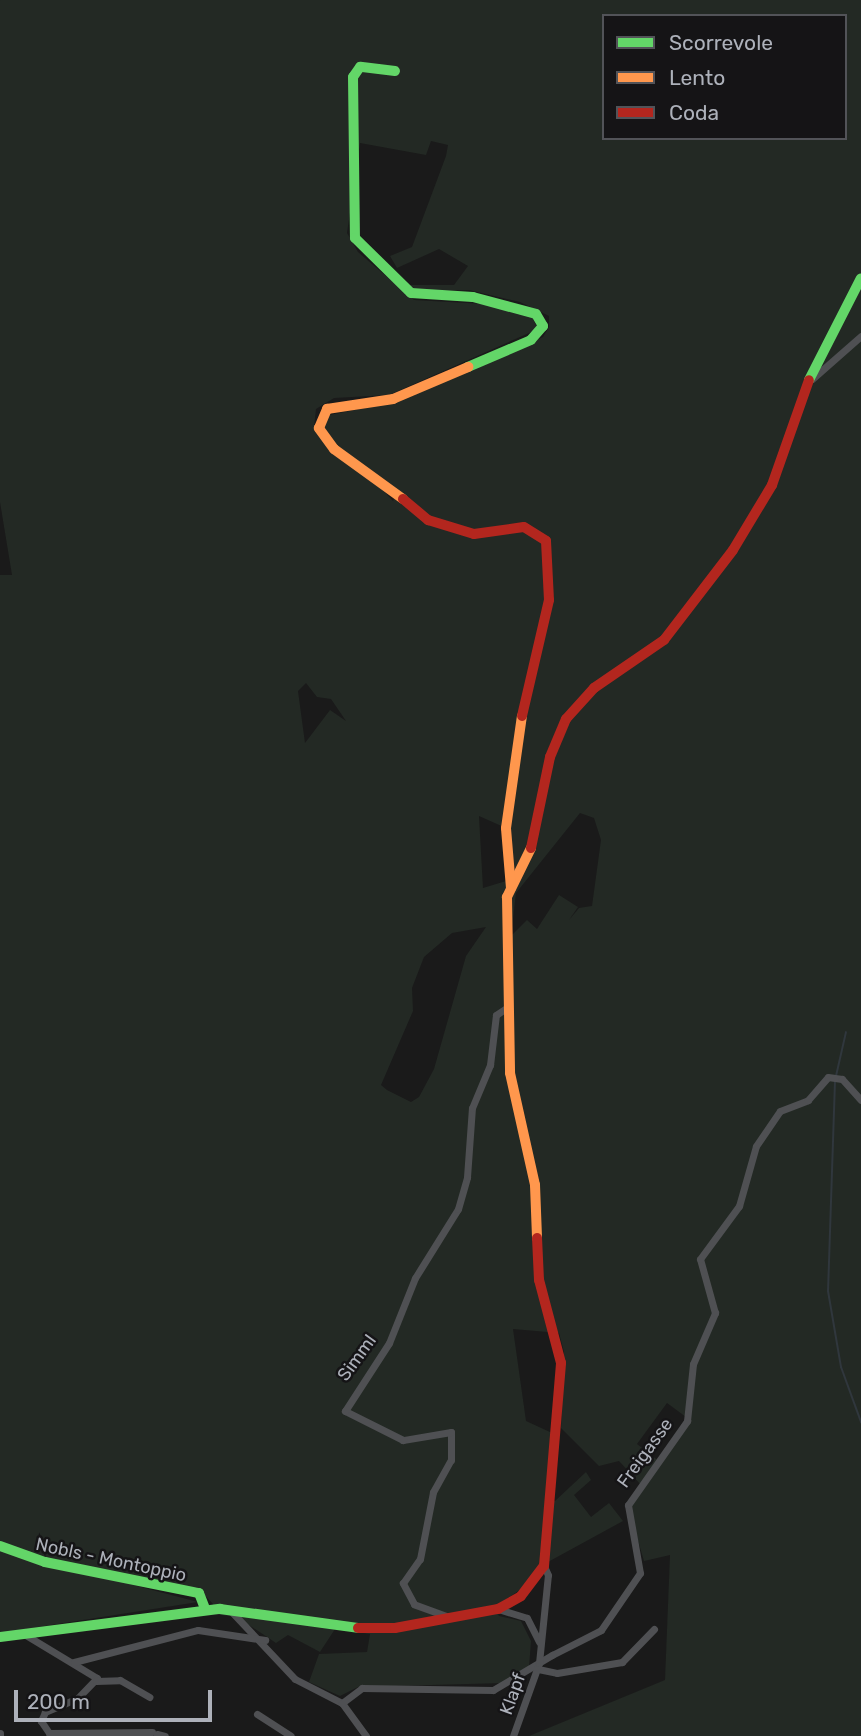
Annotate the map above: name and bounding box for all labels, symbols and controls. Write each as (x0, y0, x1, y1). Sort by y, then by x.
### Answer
legend (602, 14, 847, 140)
text: Scorrevole (669, 30, 773, 55)
text: Lento (669, 65, 725, 90)
text: Coda (669, 100, 719, 125)
street label: Simml (333, 1331, 381, 1385)
street label: Freigasse (613, 1414, 677, 1492)
street label: Nobls - Montoppio (34, 1533, 188, 1587)
street label: Klapf (496, 1670, 530, 1718)
scale bar (18, 1676, 215, 1720)
text: 200 m (27, 1689, 90, 1714)

